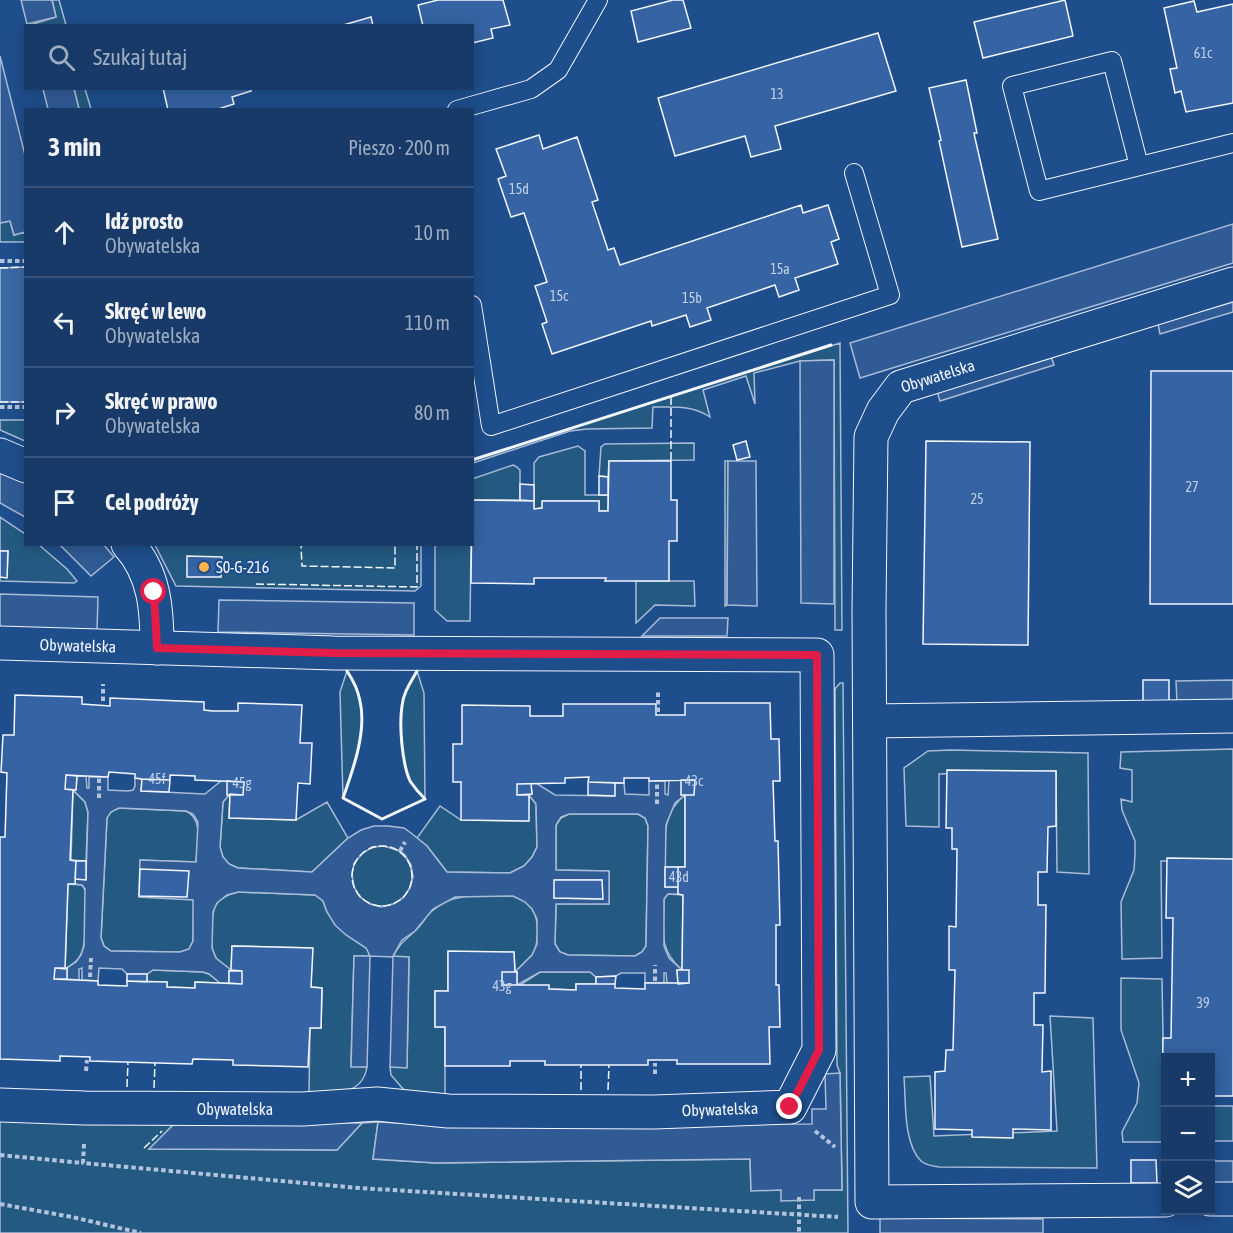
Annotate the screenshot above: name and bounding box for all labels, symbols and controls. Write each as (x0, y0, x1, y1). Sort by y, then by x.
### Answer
search box (24, 24, 474, 90)
icon: search (45, 41, 78, 74)
text: Szukaj tutaj (93, 44, 187, 70)
house number: 61c (1194, 45, 1213, 61)
house number: 13 (770, 86, 784, 102)
text: 3 min (48, 132, 101, 162)
text: Pieszo · 200 m (348, 136, 450, 159)
house number: 15d (509, 181, 529, 197)
text: Idź prosto (105, 208, 183, 234)
icon: ahead (48, 216, 81, 249)
text: 10 m (414, 221, 450, 244)
text: Obywatelska (105, 234, 200, 257)
house number: 15a (770, 261, 790, 277)
house number: 15c (550, 288, 569, 304)
house number: 15b (682, 290, 702, 306)
text: Skręć w lewo (105, 298, 206, 324)
icon: left (48, 306, 81, 339)
text: 110 m (405, 311, 450, 334)
text: Obywatelska (105, 324, 200, 347)
street label: Obywatelska (898, 356, 977, 396)
text: Skręć w prawo (105, 388, 218, 414)
icon: right (48, 396, 81, 429)
text: 80 m (414, 401, 450, 424)
text: Obywatelska (105, 414, 200, 437)
house number: 27 (1185, 479, 1199, 495)
icon: arrive (48, 486, 81, 519)
text: Cel podróży (105, 489, 199, 515)
house number: 25 (970, 491, 984, 507)
place label: S0-G-216 (216, 558, 269, 576)
marker: S0-G-216 (197, 560, 211, 574)
route start (140, 578, 166, 604)
street label: Obywatelska (40, 635, 116, 655)
house number: 45f (148, 771, 166, 787)
house number: 43c (685, 773, 704, 789)
house number: 45g (232, 775, 252, 791)
house number: 43d (669, 869, 689, 885)
house number: 43g (492, 978, 512, 994)
house number: 39 (1196, 995, 1210, 1011)
map controls (1161, 1053, 1215, 1215)
button: + (1161, 1053, 1215, 1107)
route end (776, 1093, 802, 1119)
street label: Obywatelska (682, 1099, 758, 1120)
street label: Obywatelska (197, 1100, 273, 1119)
button: − (1161, 1107, 1215, 1161)
button: layers (1161, 1161, 1215, 1215)

